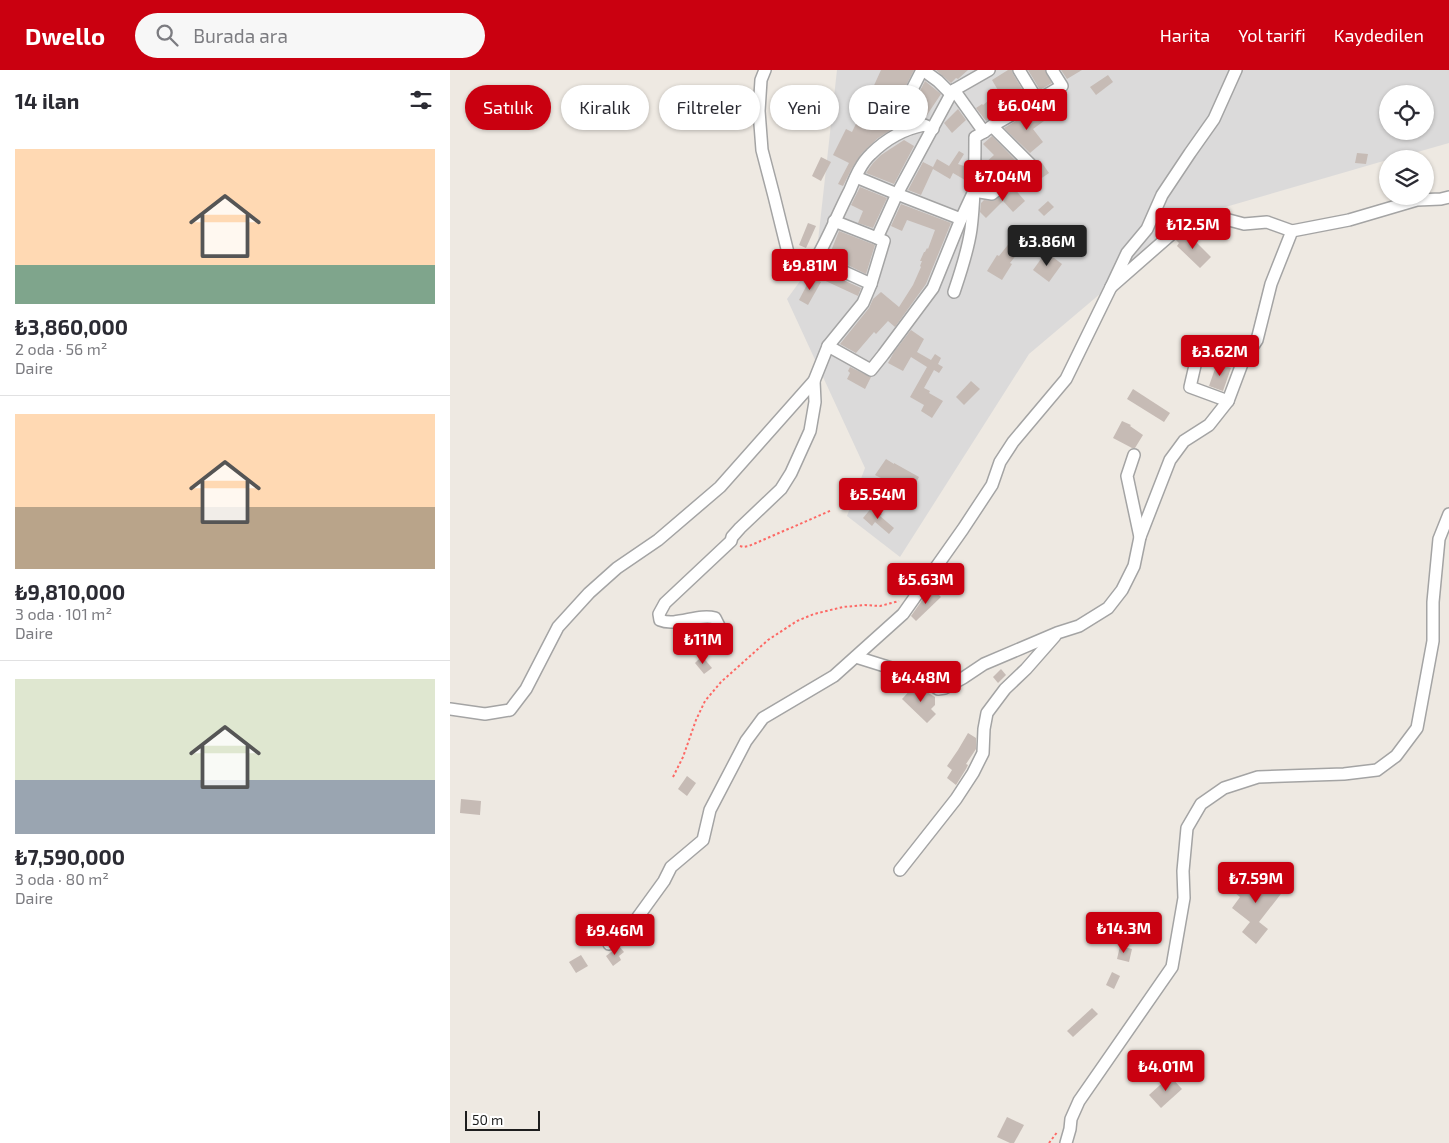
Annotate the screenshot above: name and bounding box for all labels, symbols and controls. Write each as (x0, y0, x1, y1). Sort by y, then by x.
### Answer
search box (135, 13, 485, 58)
text: Dwello (25, 21, 105, 50)
icon: search (153, 21, 181, 49)
text: Burada ara (193, 24, 288, 47)
text: Harita (1160, 24, 1210, 46)
text: Yol tarifi (1238, 24, 1306, 46)
text: Kaydedilen (1334, 24, 1424, 46)
chip: Satılık (465, 85, 551, 130)
chip: Kiralık (561, 85, 649, 130)
chip: Filtreler (659, 85, 760, 130)
chip: Yeni (770, 85, 839, 130)
chip: Daire (849, 85, 928, 130)
map controls (1379, 85, 1434, 205)
button: locate (1379, 85, 1434, 140)
icon: filters (407, 86, 435, 114)
text: 14 ilan (15, 88, 79, 113)
pin: ₺6.04M (986, 88, 1068, 131)
text: ₺6.04M (998, 95, 1056, 114)
button: layers (1379, 150, 1434, 205)
pin: ₺7.04M (962, 160, 1044, 202)
text: ₺7.04M (975, 166, 1031, 185)
icon: home (180, 181, 270, 271)
pin: ₺12.5M (1152, 208, 1234, 250)
text: ₺12.5M (1166, 214, 1220, 233)
pin: ₺3.86M (1006, 224, 1088, 267)
text: ₺3.86M (1019, 231, 1075, 250)
pin: ₺9.81M (769, 248, 851, 291)
text: ₺9.81M (783, 255, 837, 274)
text: ₺3,860,000 (15, 314, 128, 339)
pin: ₺3.62M (1179, 334, 1261, 377)
text: 2 oda · 56 m² (15, 339, 107, 358)
text: ₺3.62M (1192, 341, 1248, 360)
text: Daire (15, 358, 53, 377)
icon: home (180, 447, 270, 537)
pin: ₺5.54M (837, 478, 919, 520)
text: ₺5.54M (850, 484, 906, 503)
pin: ₺5.63M (885, 562, 967, 605)
text: ₺5.63M (898, 569, 954, 588)
text: ₺9,810,000 (15, 579, 125, 604)
text: 3 oda · 101 m² (15, 604, 112, 623)
pin: ₺11M (673, 622, 733, 665)
text: Daire (15, 623, 53, 642)
text: ₺11M (684, 629, 722, 648)
pin: ₺4.48M (880, 660, 962, 703)
text: ₺4.48M (892, 667, 950, 686)
icon: home (180, 712, 270, 802)
text: ₺7,590,000 (15, 844, 125, 869)
pin: ₺7.59M (1215, 862, 1297, 904)
text: ₺7.59M (1229, 868, 1283, 887)
text: 3 oda · 80 m² (15, 869, 109, 888)
text: Daire (15, 888, 53, 907)
pin: ₺14.3M (1083, 912, 1165, 954)
pin: ₺9.46M (574, 914, 656, 956)
text: ₺14.3M (1097, 918, 1151, 937)
text: ₺9.46M (586, 920, 644, 939)
pin: ₺4.01M (1125, 1050, 1207, 1092)
text: ₺4.01M (1138, 1056, 1194, 1075)
scale bar (465, 1108, 540, 1131)
text: 50 m (472, 1111, 503, 1128)

